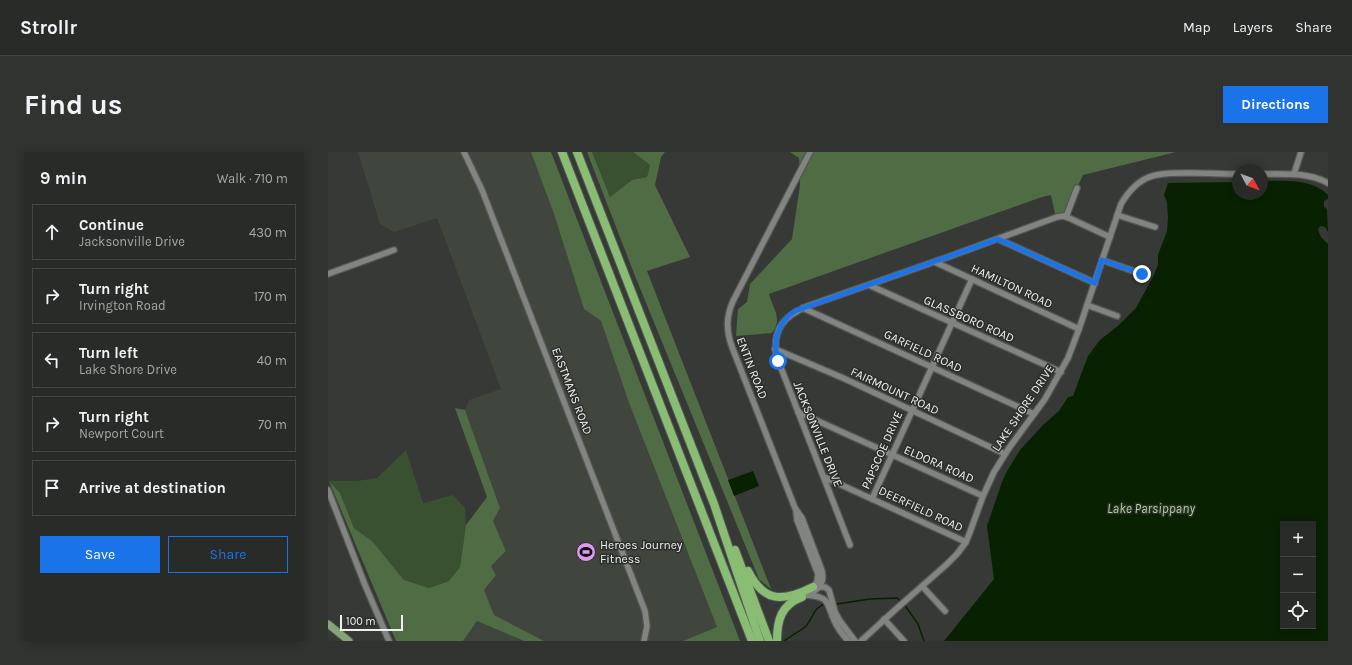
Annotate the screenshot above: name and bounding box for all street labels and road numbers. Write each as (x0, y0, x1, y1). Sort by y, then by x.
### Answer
street label: HAMILTON ROAD (969, 261, 1055, 311)
street label: GLASSBORO ROAD (921, 293, 1017, 345)
street label: GARFIELD ROAD (882, 327, 964, 375)
street label: ENTIN ROAD (734, 335, 770, 401)
street label: EASTMANS ROAD (549, 345, 595, 437)
street label: LAKE SHORE DRIVE (989, 362, 1057, 454)
street label: FAIRMOUNT ROAD (849, 364, 941, 418)
street label: JACKSONVILLE DRIVE (790, 379, 846, 489)
street label: PAPSCOE DRIVE (859, 409, 905, 491)
street label: ELDORA ROAD (902, 442, 976, 486)
street label: DEERFIELD ROAD (877, 483, 965, 535)

